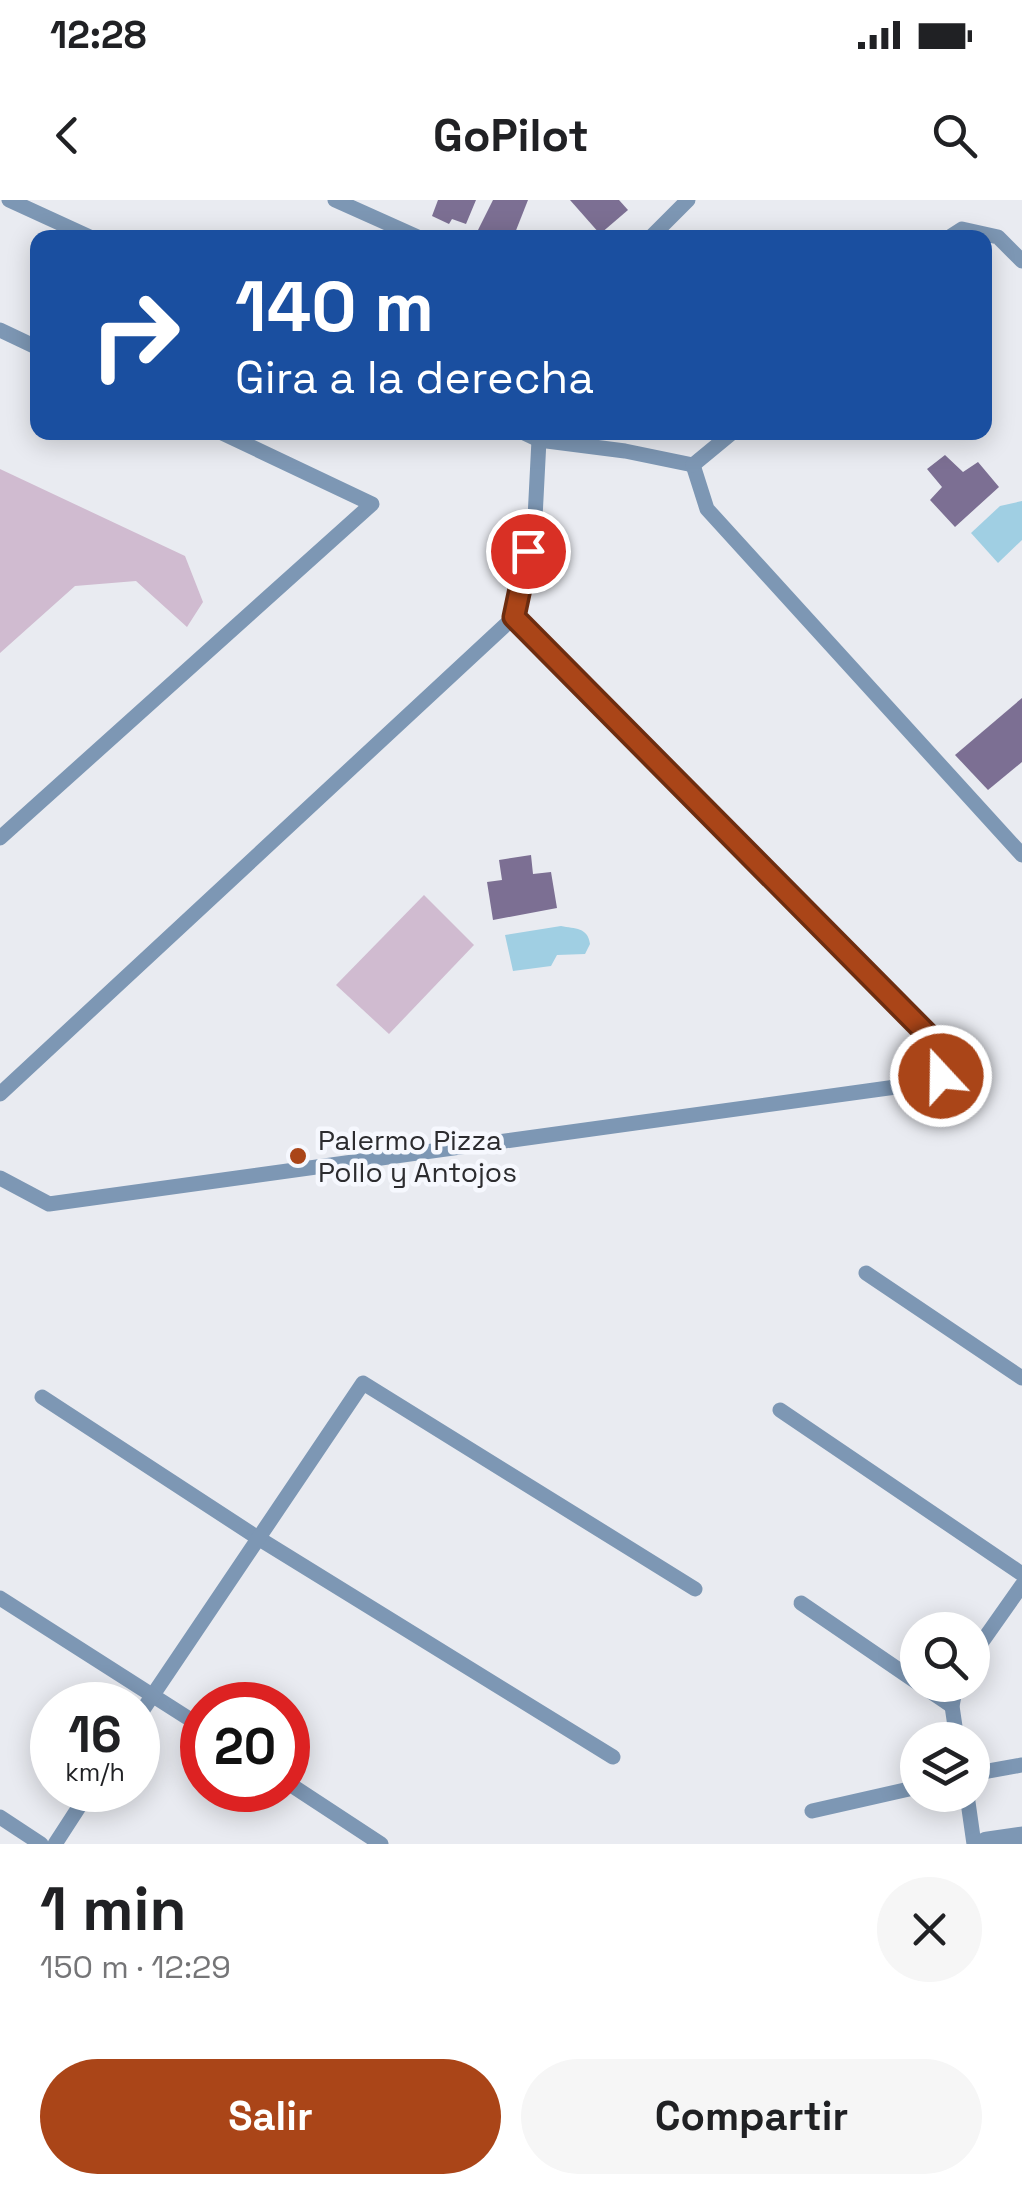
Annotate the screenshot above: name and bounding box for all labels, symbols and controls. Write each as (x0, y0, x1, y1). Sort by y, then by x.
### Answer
text: 12:28 (50, 11, 146, 59)
text: GoPilot (433, 107, 589, 164)
icon: back (40, 108, 95, 163)
icon: search (927, 108, 982, 163)
text: 140 m (235, 262, 434, 351)
icon: right (70, 270, 200, 400)
text: Gira a la derecha (235, 349, 594, 406)
pin (486, 509, 571, 594)
icon: arrive (501, 524, 556, 579)
position arrow (889, 1024, 993, 1128)
place label: Palermo Pizza Pollo y Antojos (318, 1122, 517, 1190)
marker: Palermo Pizza Pollo y Antojos (287, 1145, 309, 1167)
map controls (900, 1612, 990, 1812)
button: search (900, 1612, 990, 1702)
speed limit sign: 20 (180, 1682, 310, 1812)
text: 16 (68, 1703, 122, 1767)
button: layers (900, 1722, 990, 1812)
text: km/h (65, 1756, 125, 1788)
text: 1 min (40, 1871, 187, 1948)
button: close (877, 1877, 982, 1982)
text: 150 m · 12:29 (40, 1947, 231, 1987)
button: Salir (40, 2059, 501, 2174)
button: Compartir (521, 2059, 982, 2174)

